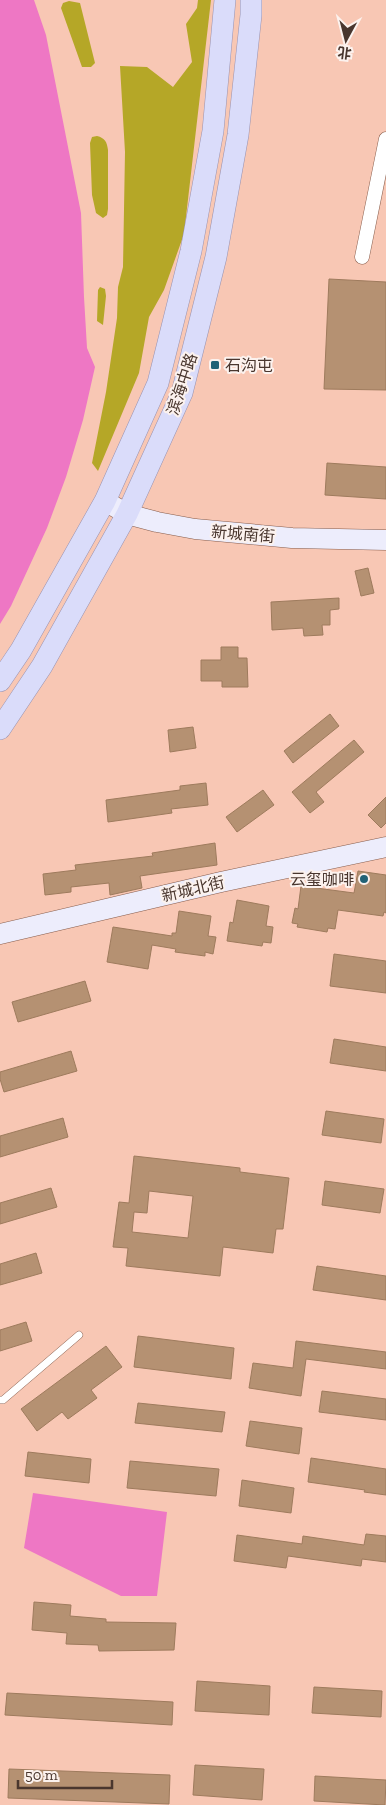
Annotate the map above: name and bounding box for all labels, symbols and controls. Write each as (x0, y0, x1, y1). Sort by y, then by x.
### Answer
north arrow (321, 15, 371, 65)
text: 北 (336, 43, 352, 62)
street label: 滨海中路 (163, 351, 201, 417)
place label: 石沟屯 (225, 356, 273, 375)
marker: 石沟屯 (209, 359, 221, 371)
street label: 新城南街 (210, 522, 276, 546)
place label: 云玺咖啡 (290, 870, 354, 889)
street label: 新城北街 (160, 873, 226, 905)
marker: 云玺咖啡 (358, 873, 370, 885)
scale bar (18, 1758, 111, 1790)
text: 50 m (25, 1766, 58, 1784)

